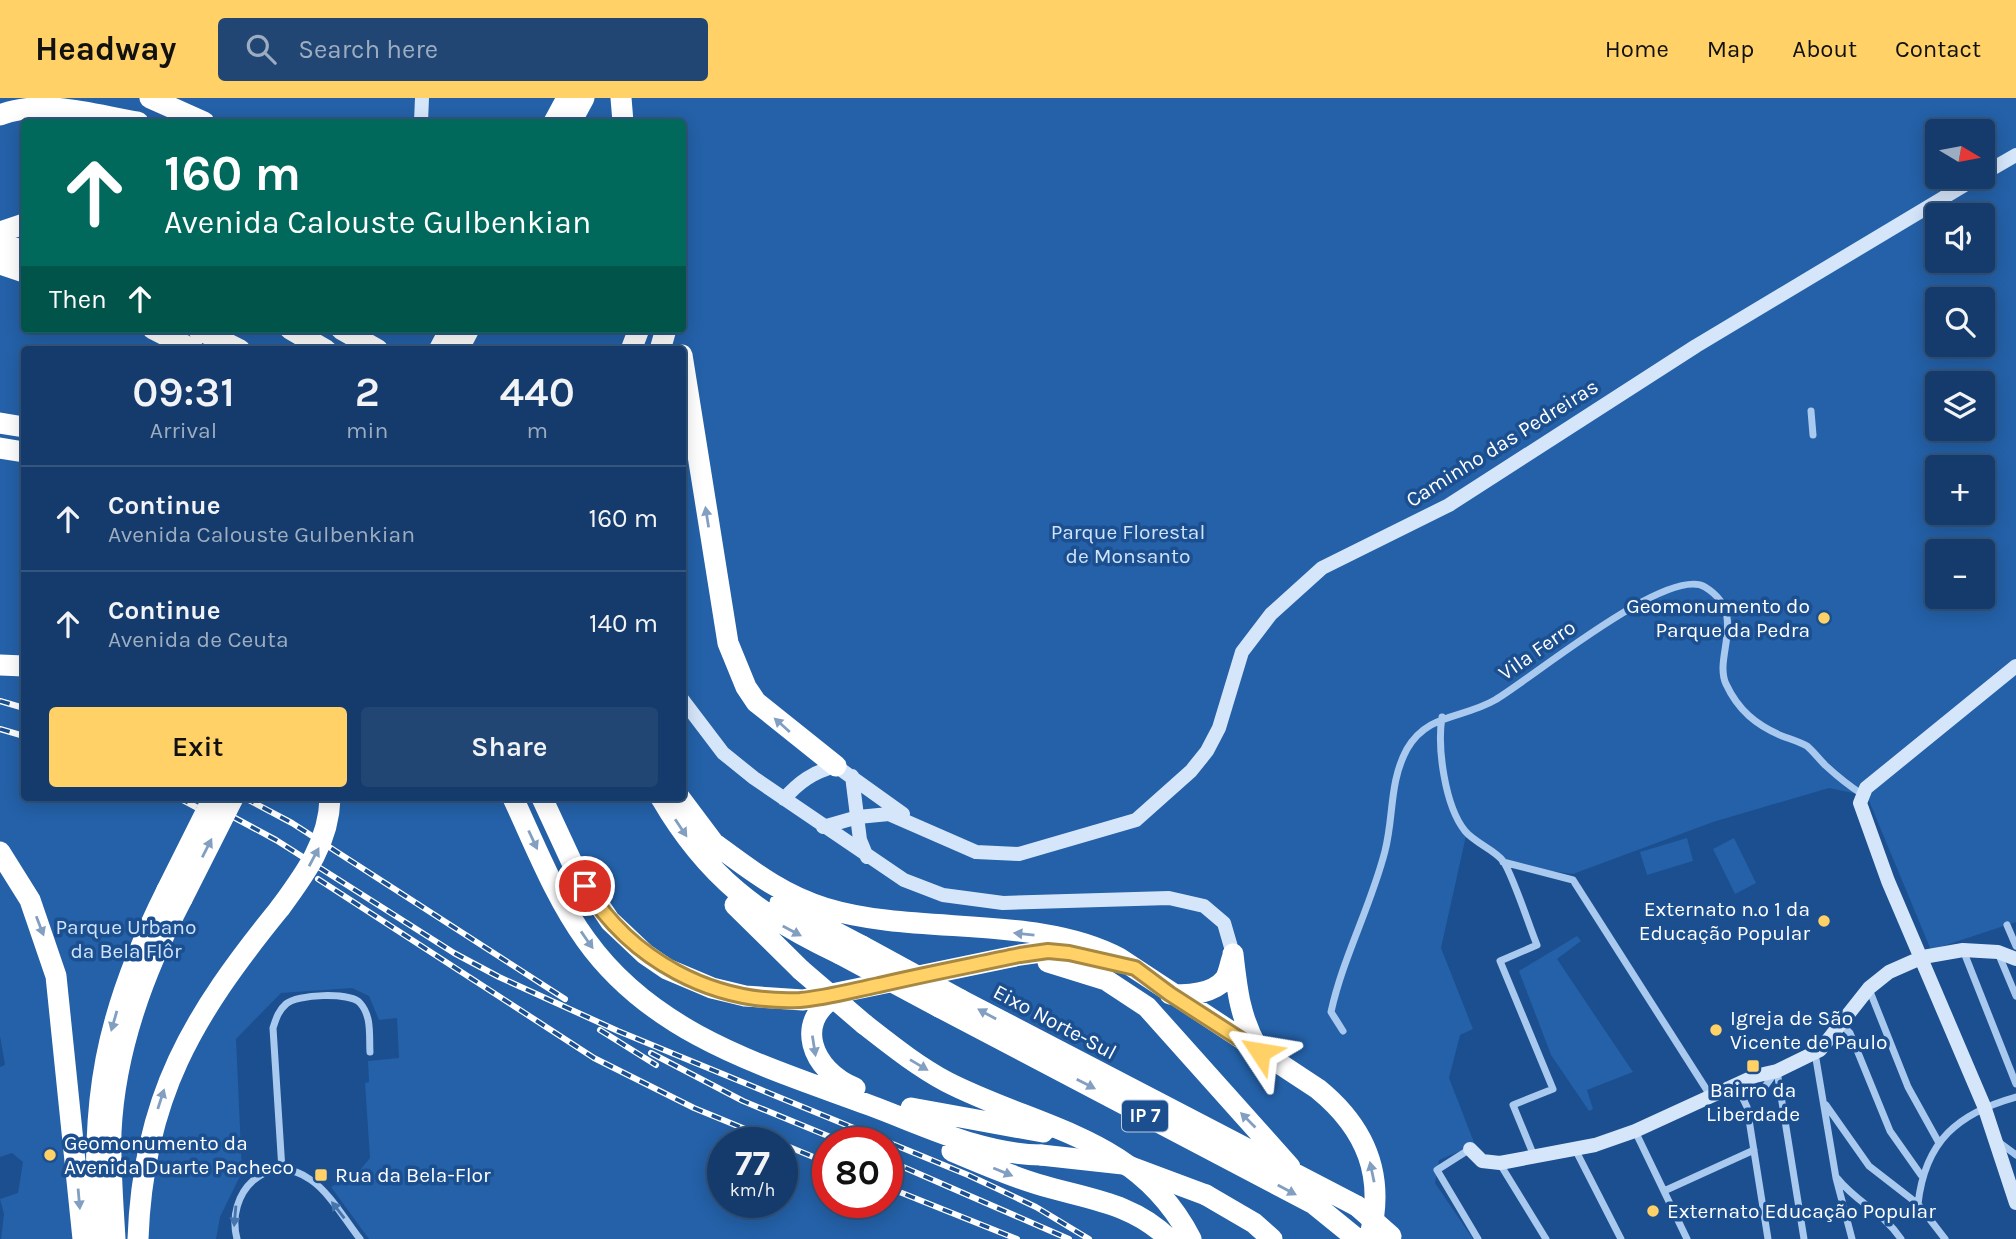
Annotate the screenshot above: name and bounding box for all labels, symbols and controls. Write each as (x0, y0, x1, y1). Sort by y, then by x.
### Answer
search box (218, 18, 708, 81)
text: Headway (35, 30, 176, 68)
icon: search (242, 30, 280, 68)
text: Search here (298, 34, 438, 65)
text: Home (1605, 35, 1669, 63)
text: Map (1707, 35, 1754, 63)
text: About (1792, 35, 1857, 63)
text: Contact (1895, 35, 1981, 63)
north arrow (1925, 119, 1995, 189)
map controls (1925, 119, 1995, 609)
text: 160 m (164, 145, 301, 202)
icon: ahead (49, 147, 140, 238)
button: sound (1925, 203, 1995, 273)
text: Avenida Calouste Gulbenkian (164, 204, 591, 241)
icon: ahead (121, 280, 159, 318)
text: Then (49, 284, 107, 315)
button: search (1925, 287, 1995, 357)
text: 09:31 (132, 367, 235, 417)
text: 2 (355, 367, 380, 417)
text: 440 (500, 367, 575, 417)
button: layers (1925, 371, 1995, 441)
street label: Caminho das Pedreiras (1402, 374, 1602, 512)
text: Arrival (150, 417, 217, 444)
text: min (346, 417, 388, 444)
text: m (526, 417, 548, 444)
button: + (1925, 455, 1995, 525)
text: Continue (108, 490, 220, 521)
icon: ahead (49, 500, 87, 538)
text: 160 m (589, 503, 658, 534)
one-way arrow (701, 506, 712, 528)
park label: Parque Florestal de Monsanto (1051, 520, 1205, 568)
text: Avenida Calouste Gulbenkian (108, 521, 415, 548)
button: − (1925, 539, 1995, 609)
place label: Geomonumento do Parque da Pedra (1626, 594, 1810, 642)
text: Continue (108, 595, 220, 626)
icon: ahead (49, 605, 87, 643)
text: 140 m (589, 608, 658, 639)
marker: Geomonumento do Parque da Pedra (1816, 610, 1832, 626)
street label: Vila Ferro (1494, 615, 1580, 685)
text: Avenida de Ceuta (108, 626, 289, 653)
button: Exit (49, 707, 347, 787)
button: Share (361, 707, 658, 787)
one-way arrow (773, 717, 791, 733)
one-way arrow (674, 818, 687, 838)
one-way arrow (527, 829, 538, 850)
one-way arrow (202, 838, 213, 858)
one-way arrow (308, 846, 320, 866)
pin (555, 856, 615, 916)
icon: arrive (566, 867, 604, 905)
place label: Externato n.º 1 da Educação Popular (1639, 897, 1810, 945)
marker: Externato n.º 1 da Educação Popular (1816, 913, 1832, 929)
one-way arrow (35, 915, 46, 936)
park label: Parque Urbano da Bela Flôr (56, 915, 197, 963)
one-way arrow (782, 925, 802, 937)
one-way arrow (1013, 928, 1035, 939)
one-way arrow (580, 931, 594, 949)
street label: Eixo Norte-Sul (989, 979, 1121, 1065)
place label: Igreja de São Vicente de Paulo (1730, 1006, 1888, 1054)
one-way arrow (978, 1008, 997, 1020)
one-way arrow (108, 1010, 118, 1031)
position arrow (1223, 1015, 1297, 1089)
marker: Igreja de São Vicente de Paulo (1708, 1022, 1724, 1038)
one-way arrow (809, 1035, 820, 1057)
one-way arrow (909, 1058, 928, 1071)
marker: Bairro da Liberdade (1745, 1058, 1761, 1074)
place label: Bairro da Liberdade (1706, 1078, 1800, 1126)
one-way arrow (1076, 1079, 1096, 1090)
one-way arrow (157, 1089, 167, 1110)
road number: IP 7 (1122, 1100, 1168, 1132)
one-way arrow (1240, 1112, 1257, 1129)
speed limit sign: 80 (812, 1127, 903, 1218)
place label: Geomonumento da Avenida Duarte Pacheco (64, 1131, 294, 1179)
text: 77 (735, 1143, 770, 1184)
marker: Geomonumento da Avenida Duarte Pacheco (42, 1147, 58, 1163)
one-way arrow (1367, 1161, 1378, 1183)
place label: Rua da Bela-Flor (335, 1163, 491, 1187)
marker: Rua da Bela-Flor (313, 1167, 329, 1183)
one-way arrow (993, 1167, 1014, 1178)
text: km/h (730, 1179, 775, 1201)
one-way arrow (1277, 1185, 1297, 1196)
one-way arrow (74, 1188, 85, 1210)
place label: Externato Educação Popular (1667, 1199, 1936, 1223)
one-way arrow (330, 1202, 345, 1220)
marker: Externato Educação Popular (1645, 1203, 1661, 1219)
one-way arrow (229, 1205, 240, 1227)

